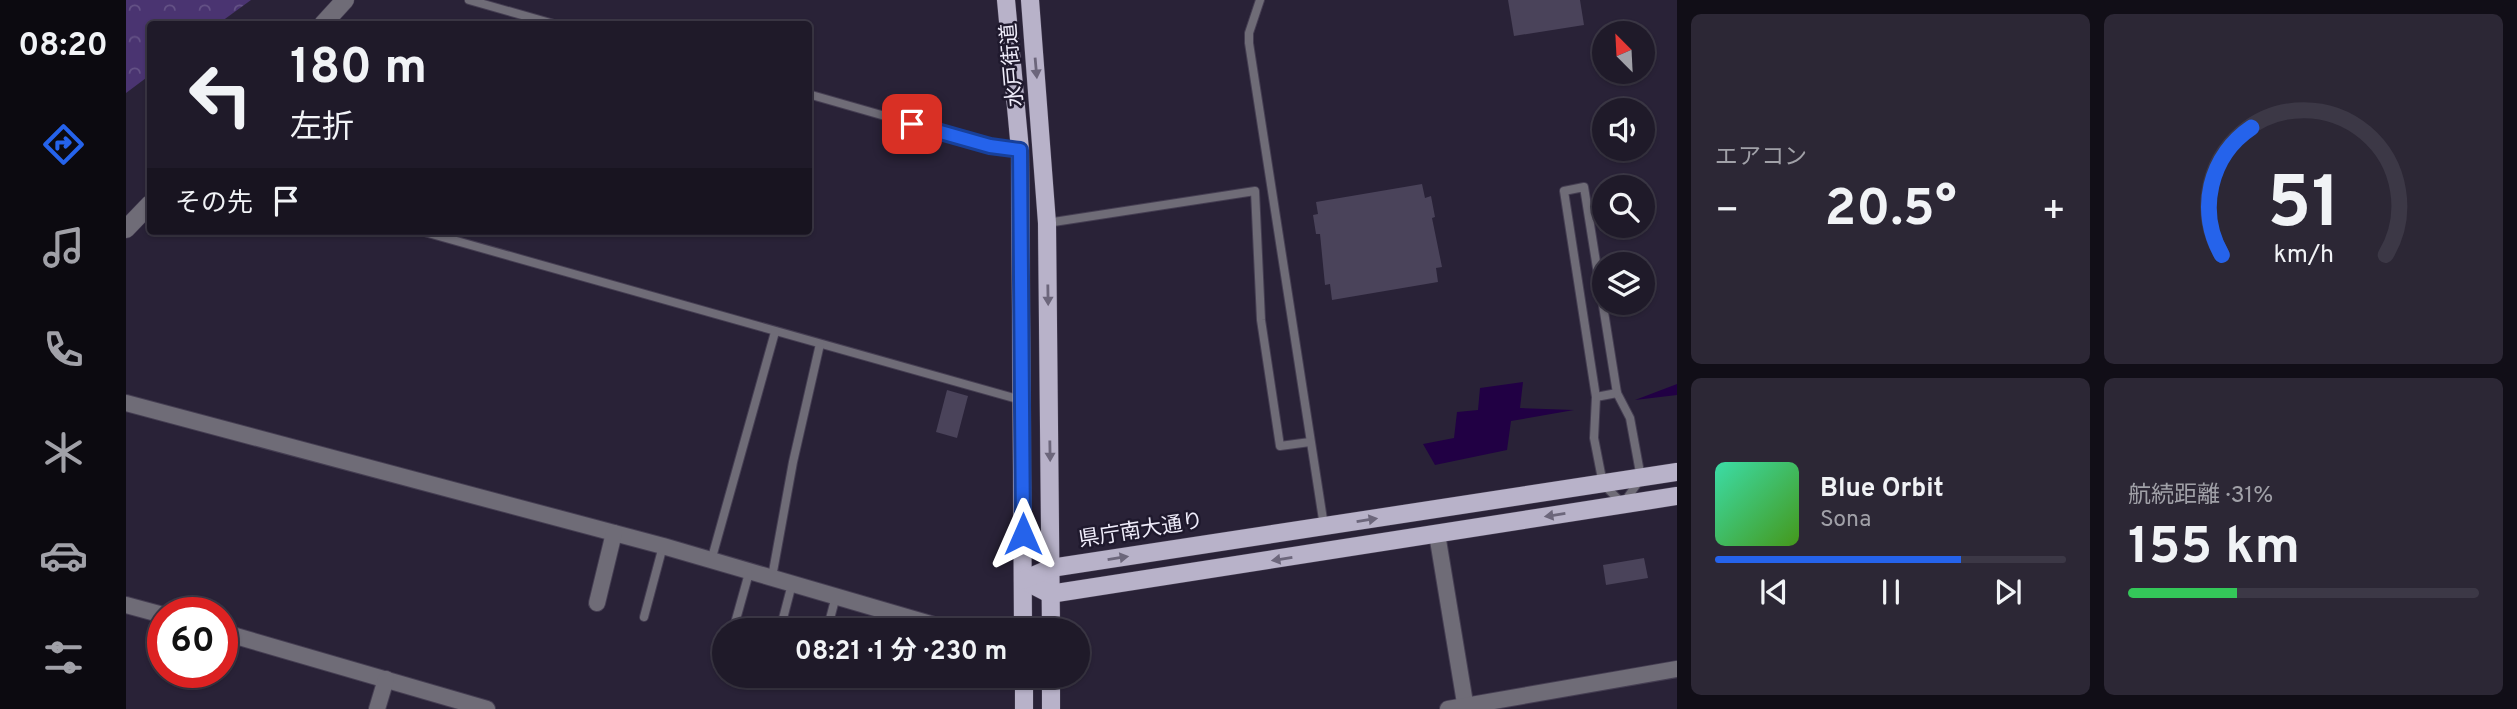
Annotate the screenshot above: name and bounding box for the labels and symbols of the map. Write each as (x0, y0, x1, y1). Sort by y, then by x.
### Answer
north arrow (1592, 21, 1656, 84)
street label: 水戸街道 (996, 22, 1030, 108)
one-way arrow (1031, 57, 1042, 79)
pin (882, 94, 942, 154)
one-way arrow (1042, 284, 1054, 306)
one-way arrow (1044, 440, 1056, 462)
position arrow (986, 497, 1060, 571)
street label: 県庁南大通り (1077, 508, 1205, 554)
one-way arrow (1544, 510, 1566, 521)
one-way arrow (1356, 514, 1378, 525)
one-way arrow (1107, 552, 1129, 563)
one-way arrow (1271, 554, 1293, 565)
speed limit sign: 60 (147, 597, 238, 688)

